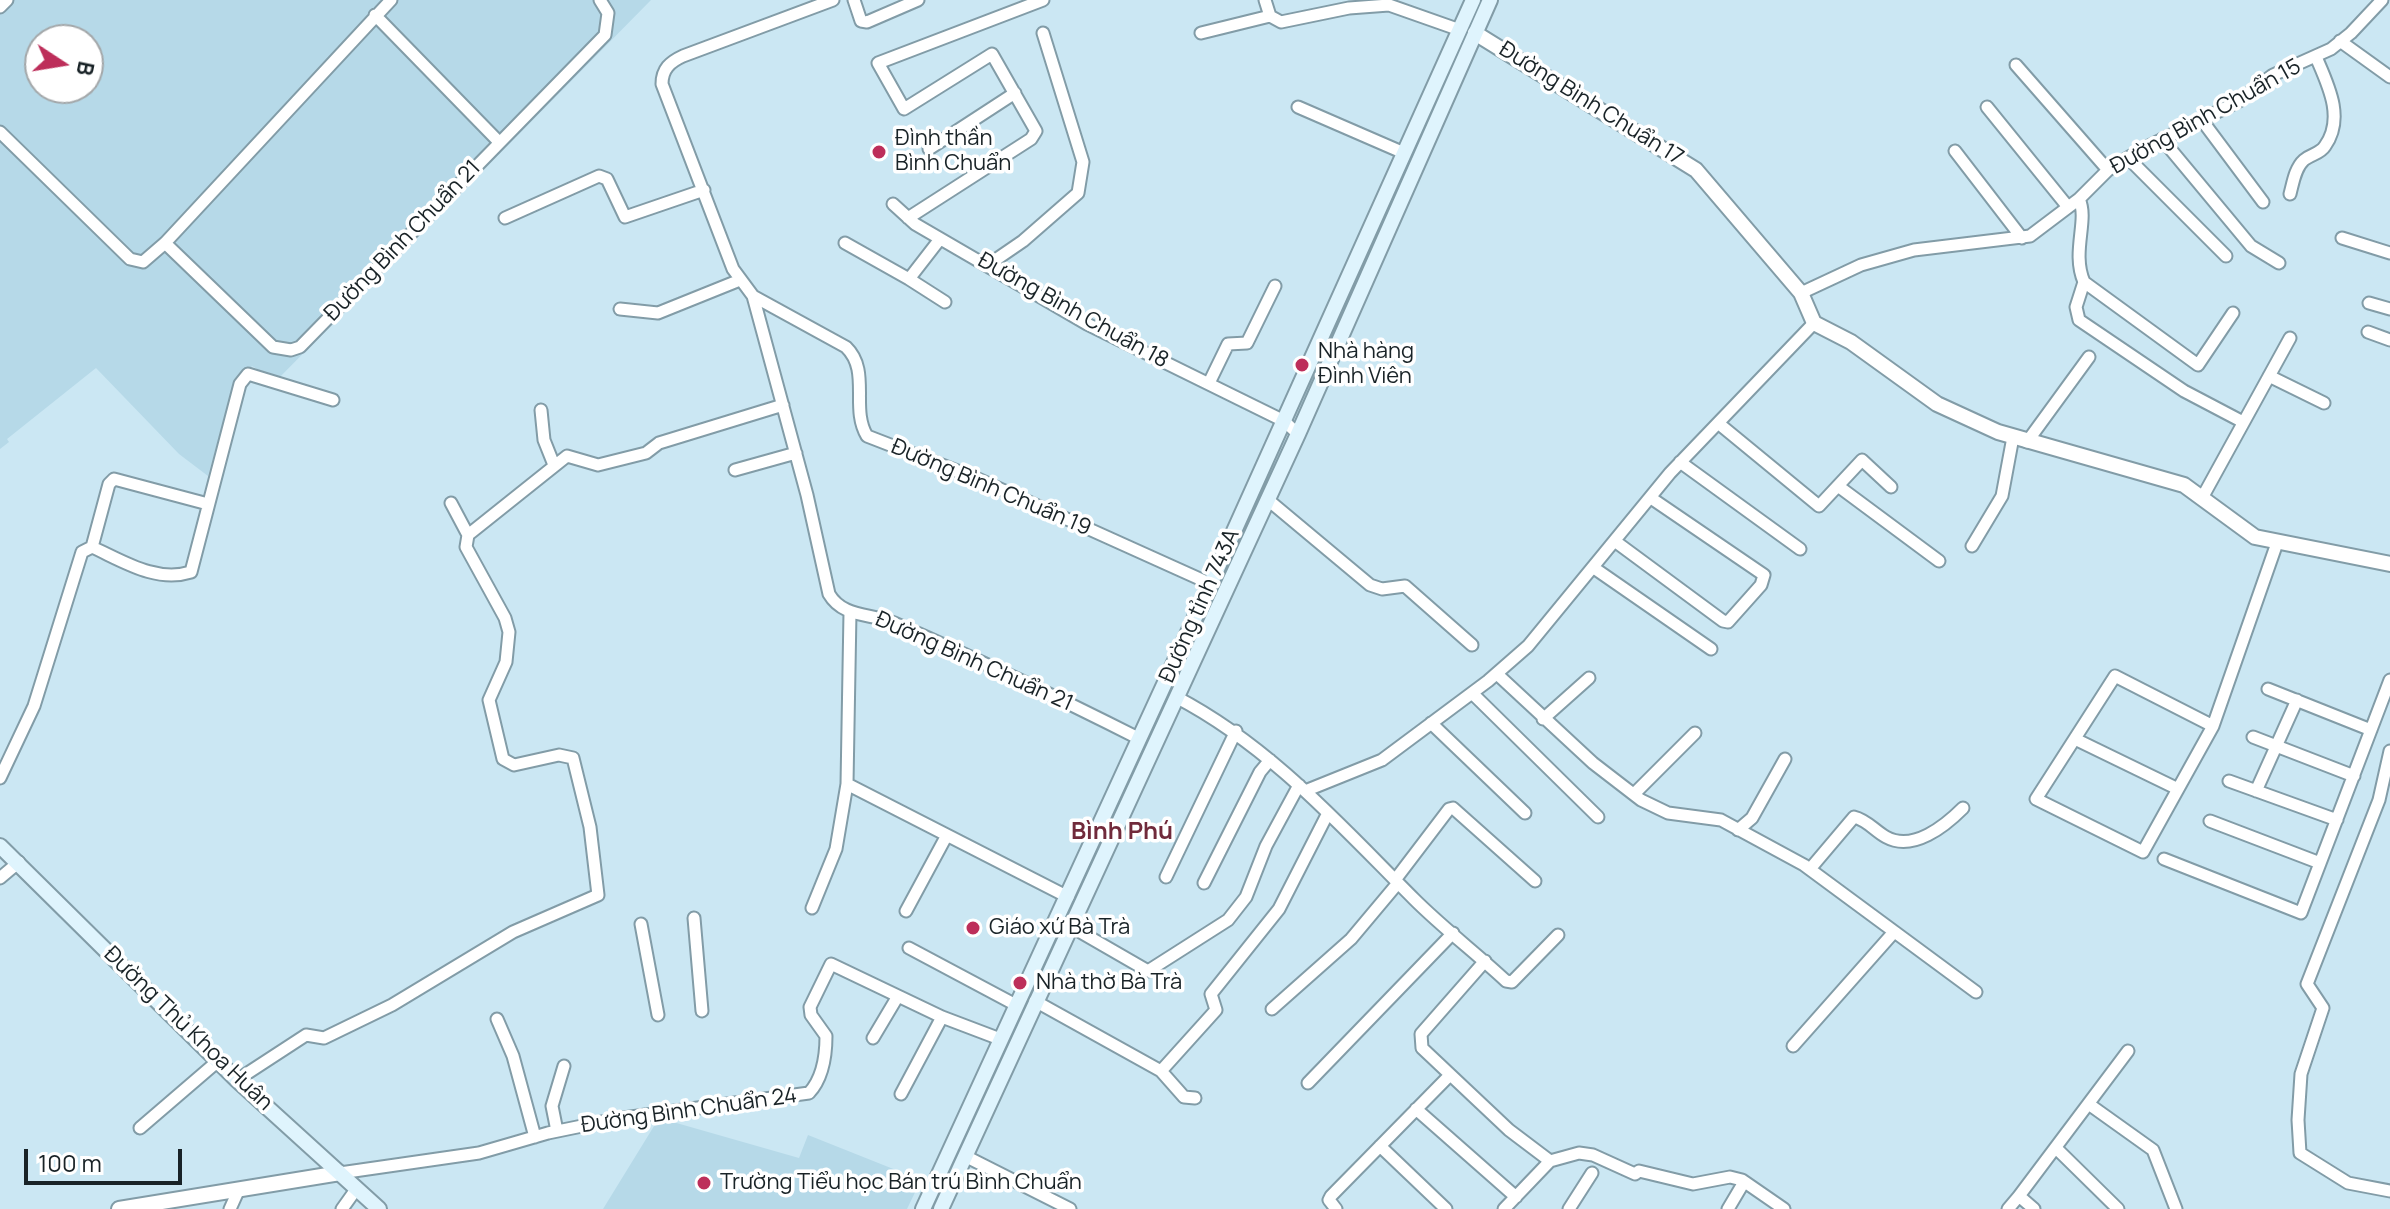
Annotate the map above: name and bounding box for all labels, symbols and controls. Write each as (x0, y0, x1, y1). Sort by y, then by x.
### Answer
north arrow (24, 24, 104, 104)
street label: Đường Bình Chuẩn 17 (1494, 37, 1688, 171)
street label: Đường Bình Chuẩn 15 (2106, 54, 2306, 180)
text: B (69, 59, 102, 78)
place label: Đình thần Bình Chuẩn (895, 126, 1011, 178)
marker: Đình thần Bình Chuẩn (870, 143, 888, 161)
street label: Đường Bình Chuẩn 21 (319, 155, 487, 327)
street label: Đường Bình Chuẩn 18 (973, 248, 1173, 374)
place label: Nhà hàng Đình Viên (1318, 339, 1414, 390)
marker: Nhà hàng Đình Viên (1293, 356, 1311, 374)
street label: Đường Bình Chuẩn 19 (887, 434, 1095, 542)
street label: Đường tỉnh 743A (1154, 525, 1246, 687)
street label: Đường Bình Chuẩn 21 (871, 607, 1077, 717)
district label: Bình Phú (1071, 818, 1173, 846)
place label: Giáo xứ Bà Trà (989, 915, 1130, 941)
marker: Giáo xứ Bà Trà (964, 919, 982, 937)
street label: Đường Thủ Khoa Huân (98, 942, 278, 1116)
place label: Nhà thờ Bà Trà (1036, 970, 1182, 996)
marker: Nhà thờ Bà Trà (1011, 974, 1029, 992)
street label: Đường Bình Chuẩn 24 (580, 1083, 798, 1139)
scale bar (28, 1133, 186, 1183)
text: 100 m (38, 1146, 102, 1179)
place label: Trường Tiểu học Bán trú Bình Chuẩn (720, 1170, 1082, 1196)
marker: Trường Tiểu học Bán trú Bình Chuẩn (695, 1174, 713, 1192)

